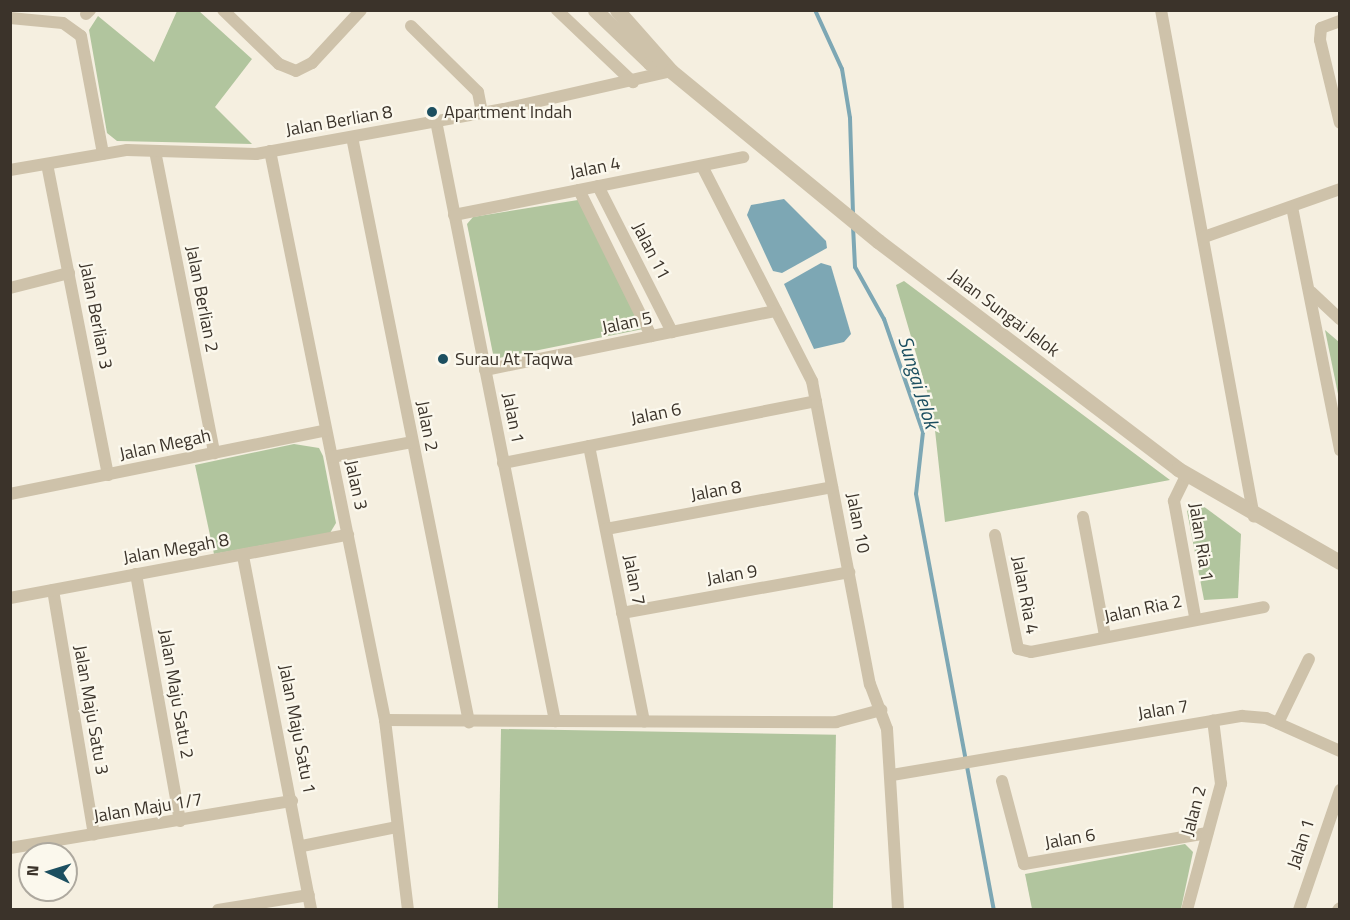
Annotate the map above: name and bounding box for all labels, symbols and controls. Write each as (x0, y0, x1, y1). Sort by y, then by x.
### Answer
street label: Jalan Berlian 8 (284, 101, 394, 141)
place label: Apartment Indah (444, 101, 572, 123)
marker: Apartment Indah (425, 105, 439, 119)
street label: Jalan 4 (568, 153, 622, 183)
street label: Jalan 11 (627, 219, 675, 283)
street label: Jalan Berlian 2 (181, 244, 223, 354)
street label: Jalan Berlian 3 (75, 261, 117, 371)
street label: Jalan Sungai Jelok (945, 264, 1063, 362)
street label: Jalan 5 (600, 307, 654, 339)
water label: Sungai Jelok (894, 333, 944, 431)
place label: Surau At Taqwa (455, 348, 573, 370)
marker: Surau At Taqwa (436, 352, 450, 366)
street label: Jalan 1 (498, 391, 528, 445)
street label: Jalan 2 (412, 399, 442, 453)
street label: Jalan 6 (629, 399, 683, 429)
street label: Jalan Megah (117, 425, 213, 465)
street label: Jalan 3 (340, 458, 372, 512)
street label: Jalan 8 (689, 476, 743, 506)
street label: Jalan 10 (842, 491, 874, 555)
street label: Jalan Ria 1 (1184, 501, 1218, 583)
street label: Jalan Megah 8 (121, 529, 231, 569)
street label: Jalan 7 (619, 553, 649, 607)
street label: Jalan Ria 4 (1007, 554, 1043, 636)
street label: Jalan 9 (705, 560, 759, 590)
street label: Jalan Ria 2 (1102, 590, 1184, 628)
street label: Jalan Maju Satu 2 (154, 627, 198, 761)
street label: Jalan Maju Satu 3 (69, 643, 113, 777)
street label: Jalan Maju Satu 1 (274, 662, 320, 796)
street label: Jalan 7 (1136, 695, 1190, 725)
street label: Jalan 2 (1177, 784, 1211, 838)
street label: Jalan Maju 1/7 (92, 789, 204, 827)
street label: Jalan 1 (1283, 816, 1319, 872)
street label: Jalan 6 (1043, 824, 1097, 854)
north arrow (18, 842, 78, 902)
text: N (20, 865, 44, 877)

